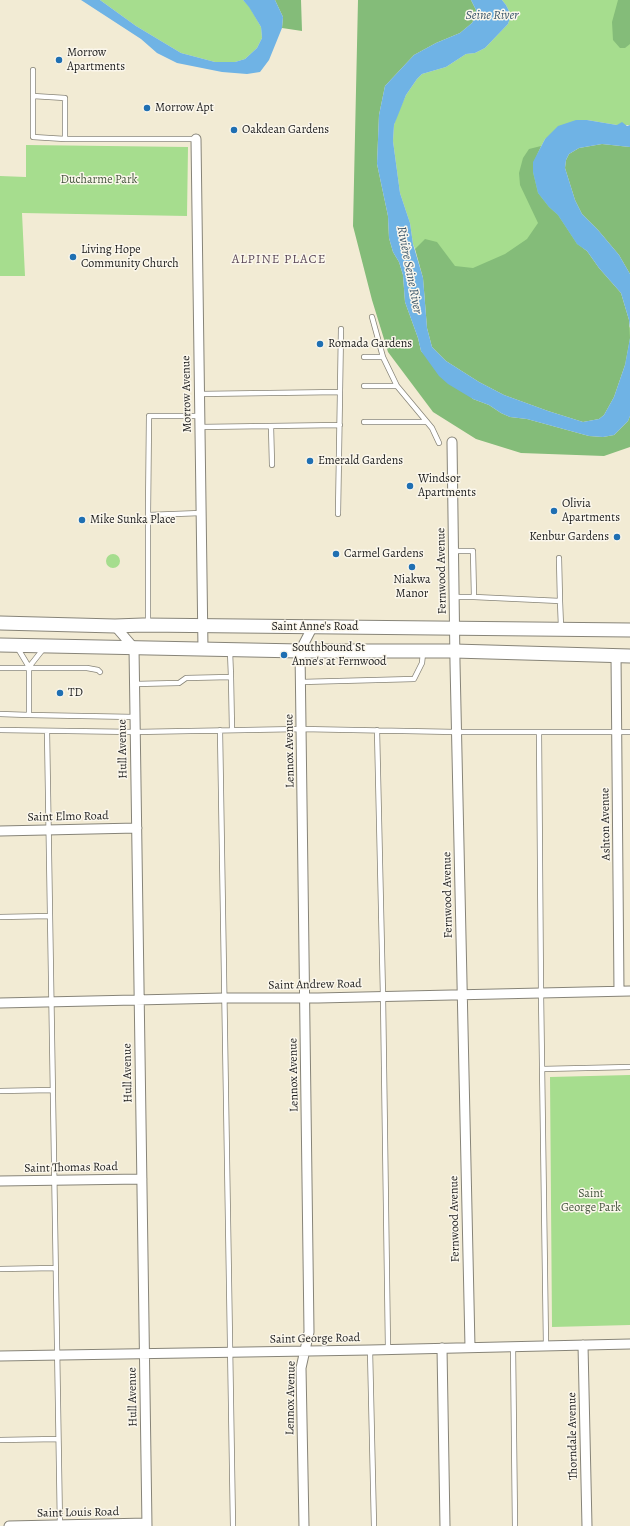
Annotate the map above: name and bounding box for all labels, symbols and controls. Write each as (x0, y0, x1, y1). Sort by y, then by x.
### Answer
water label: Seine River (465, 8, 519, 24)
place label: Morrow Apartments (67, 46, 125, 74)
marker: Morrow Apartments (54, 55, 64, 65)
place label: Morrow Apt (155, 101, 214, 115)
marker: Morrow Apt (142, 103, 152, 113)
place label: Oakdean Gardens (242, 123, 329, 137)
marker: Oakdean Gardens (229, 125, 239, 135)
park label: Ducharme Park (61, 173, 137, 187)
water label: Rivière Seine River (393, 225, 425, 315)
place label: Living Hope Community Church (81, 243, 179, 271)
marker: Living Hope Community Church (68, 252, 78, 262)
district label: ALPINE PLACE (232, 252, 326, 268)
place label: Romada Gardens (328, 337, 412, 351)
marker: Romada Gardens (315, 339, 325, 349)
street label: Morrow Avenue (179, 355, 195, 433)
place label: Emerald Gardens (318, 454, 403, 468)
marker: Emerald Gardens (305, 456, 315, 466)
place label: Windsor Apartments (418, 472, 476, 500)
marker: Windsor Apartments (405, 481, 415, 491)
place label: Olivia Apartments (562, 497, 620, 525)
marker: Olivia Apartments (549, 506, 559, 516)
place label: Mike Sunka Place (90, 513, 175, 527)
marker: Mike Sunka Place (77, 515, 87, 525)
street label: Fernwood Avenue (434, 528, 450, 614)
place label: Kenbur Gardens (529, 530, 609, 544)
marker: Kenbur Gardens (612, 532, 622, 542)
place label: Carmel Gardens (344, 547, 424, 561)
marker: Carmel Gardens (331, 549, 341, 559)
marker: Niakwa Manor (407, 562, 417, 572)
place label: Niakwa Manor (393, 573, 431, 601)
street label: Saint Anne's Road (272, 620, 358, 634)
place label: Southbound St Anne's at Fernwood (292, 641, 387, 669)
marker: Southbound St Anne's at Fernwood (279, 650, 289, 660)
place label: TD (68, 686, 83, 700)
marker: TD (55, 688, 65, 698)
street label: Lennox Avenue (282, 714, 298, 788)
street label: Hull Avenue (115, 719, 131, 779)
street label: Ashton Avenue (598, 787, 614, 861)
street label: Saint Elmo Road (27, 809, 109, 825)
street label: Fernwood Avenue (440, 852, 456, 938)
street label: Saint Andrew Road (268, 977, 362, 993)
street label: Lennox Avenue (286, 1038, 302, 1112)
street label: Hull Avenue (120, 1043, 136, 1103)
street label: Saint Thomas Road (24, 1160, 118, 1176)
street label: Fernwood Avenue (447, 1176, 463, 1262)
park label: Saint George Park (561, 1187, 621, 1215)
street label: Saint George Road (270, 1331, 360, 1347)
street label: Lennox Avenue (283, 1361, 299, 1435)
street label: Hull Avenue (125, 1367, 141, 1427)
street label: Thorndale Avenue (565, 1392, 581, 1480)
street label: Saint Louis Road (37, 1505, 119, 1521)

